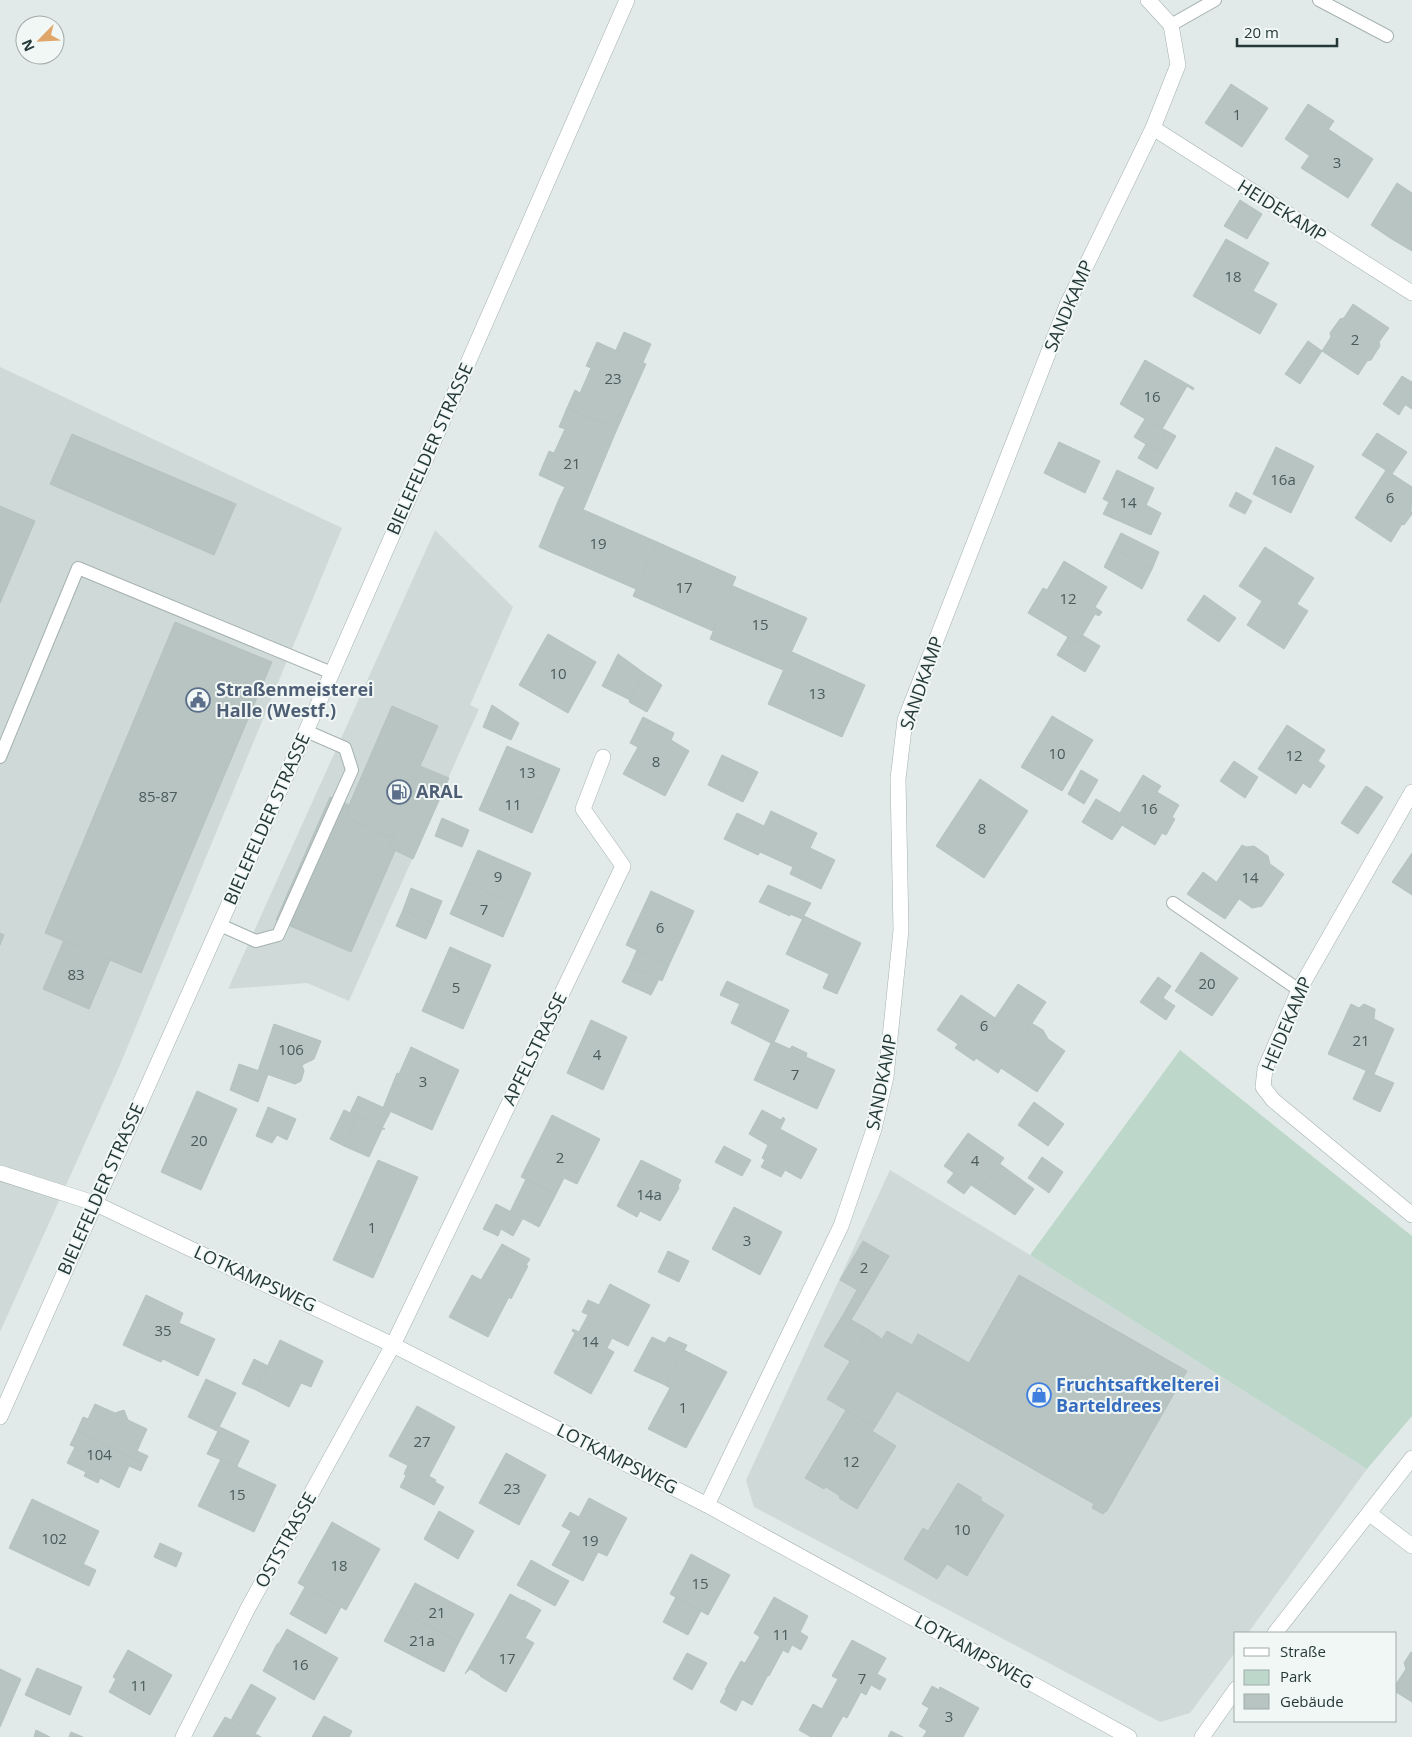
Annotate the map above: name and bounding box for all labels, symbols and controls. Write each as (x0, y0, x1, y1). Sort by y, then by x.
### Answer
north arrow (15, 15, 65, 65)
scale bar (1237, 15, 1337, 47)
text: 20 m (1244, 22, 1279, 42)
text: N (17, 36, 39, 55)
house number: 1 (1233, 104, 1241, 124)
house number: 3 (1333, 152, 1341, 172)
street label: HEIDEKAMP (1233, 173, 1332, 247)
street label: SANDKAMP (1038, 256, 1098, 355)
house number: 18 (1224, 266, 1242, 286)
house number: 2 (1351, 329, 1359, 349)
street label: BIELEFELDER STRASSE (380, 359, 478, 538)
house number: 23 (604, 368, 622, 388)
house number: 16 (1143, 386, 1161, 406)
house number: 21 (563, 453, 581, 473)
house number: 16a (1270, 469, 1296, 489)
house number: 6 (1386, 487, 1394, 507)
house number: 14 (1119, 492, 1137, 512)
house number: 19 (589, 533, 607, 553)
house number: 17 (675, 577, 693, 597)
house number: 12 (1059, 588, 1077, 608)
house number: 15 (751, 614, 769, 634)
street label: SANDKAMP (894, 633, 948, 733)
house number: 10 (549, 663, 567, 683)
place label: Straßenmeisterei Halle (Westf.) (216, 677, 374, 722)
house number: 13 (808, 683, 826, 703)
public building icon: Straßenmeisterei Halle (Westf.) (185, 687, 211, 713)
street label: BIELEFELDER STRASSE (217, 729, 315, 908)
house number: 10 (1048, 743, 1066, 763)
house number: 12 (1285, 745, 1303, 765)
house number: 8 (652, 751, 660, 771)
house number: 13 (518, 762, 536, 782)
fuel station icon: ARAL (386, 779, 412, 805)
place label: ARAL (416, 779, 463, 803)
house number: 85-87 (138, 786, 178, 806)
house number: 11 (504, 794, 522, 814)
house number: 16 (1140, 798, 1158, 818)
house number: 8 (978, 818, 986, 838)
house number: 9 (494, 866, 502, 886)
house number: 14 (1241, 867, 1259, 887)
house number: 7 (480, 899, 488, 919)
house number: 6 (656, 917, 664, 937)
house number: 83 (67, 964, 85, 984)
house number: 20 (1198, 973, 1216, 993)
street label: HEIDEKAMP (1255, 973, 1317, 1075)
house number: 5 (452, 977, 460, 997)
street label: APFELSTRASSE (496, 988, 572, 1109)
house number: 6 (980, 1015, 988, 1035)
house number: 21 (1352, 1030, 1370, 1050)
street label: SANDKAMP (860, 1032, 902, 1132)
house number: 106 (278, 1039, 304, 1059)
house number: 4 (593, 1044, 602, 1064)
house number: 7 (791, 1064, 799, 1084)
house number: 3 (419, 1071, 427, 1091)
street label: BIELEFELDER STRASSE (51, 1099, 149, 1278)
house number: 20 (190, 1130, 208, 1150)
house number: 2 (556, 1147, 564, 1167)
house number: 4 (971, 1150, 980, 1170)
house number: 14a (636, 1184, 662, 1204)
house number: 1 (368, 1217, 376, 1237)
house number: 3 (743, 1230, 751, 1250)
street label: LOTKAMPSWEG (190, 1239, 320, 1317)
house number: 2 (860, 1257, 868, 1277)
house number: 35 (154, 1320, 172, 1340)
house number: 14 (581, 1331, 599, 1351)
place label: Fruchtsaftkelterei Barteldrees (1056, 1372, 1219, 1417)
shop icon: Fruchtsaftkelterei Barteldrees (1026, 1382, 1052, 1408)
house number: 1 (679, 1397, 687, 1417)
street label: LOTKAMPSWEG (553, 1417, 682, 1499)
house number: 27 (413, 1431, 431, 1451)
house number: 104 (86, 1444, 112, 1464)
house number: 12 (842, 1451, 860, 1471)
house number: 23 (503, 1478, 521, 1498)
house number: 15 (228, 1484, 246, 1504)
street label: OSTSTRASSE (249, 1487, 321, 1592)
house number: 10 (953, 1519, 971, 1539)
house number: 102 (41, 1528, 67, 1548)
house number: 19 (581, 1530, 599, 1550)
house number: 18 (330, 1555, 348, 1575)
house number: 15 (691, 1573, 709, 1593)
house number: 21 (428, 1602, 446, 1622)
street label: LOTKAMPSWEG (911, 1609, 1038, 1694)
house number: 11 (772, 1624, 790, 1644)
house number: 21a (409, 1630, 435, 1650)
legend (1234, 1632, 1397, 1722)
text: Straße (1280, 1641, 1326, 1661)
house number: 17 (498, 1648, 516, 1668)
house number: 16 (291, 1654, 309, 1674)
text: Park (1280, 1666, 1311, 1686)
house number: 7 (858, 1668, 866, 1688)
house number: 11 (130, 1675, 148, 1695)
text: Gebäude (1280, 1691, 1344, 1711)
house number: 3 (945, 1706, 953, 1726)

